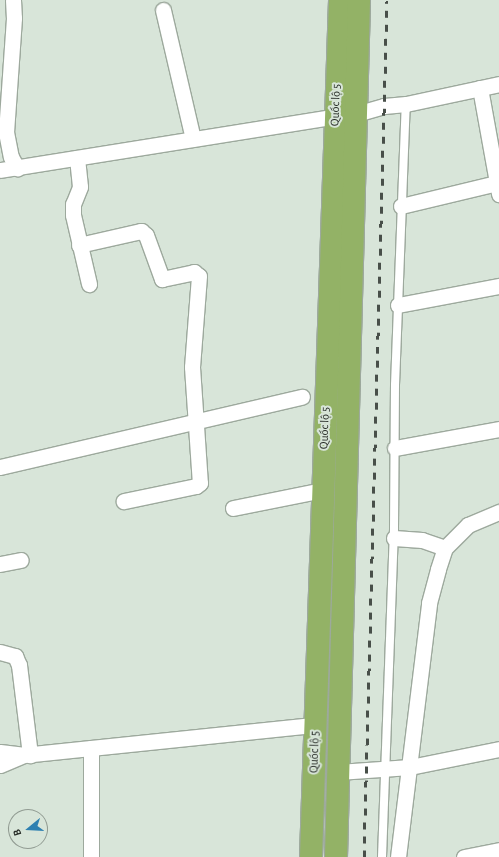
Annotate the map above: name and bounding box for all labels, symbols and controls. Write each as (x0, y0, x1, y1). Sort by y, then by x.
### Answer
street label: Quốc lộ 5 (328, 84, 344, 126)
street label: Quốc lộ 5 (317, 407, 333, 449)
street label: Quốc lộ 5 (307, 731, 323, 773)
north arrow (8, 809, 48, 849)
text: B (11, 828, 23, 837)

